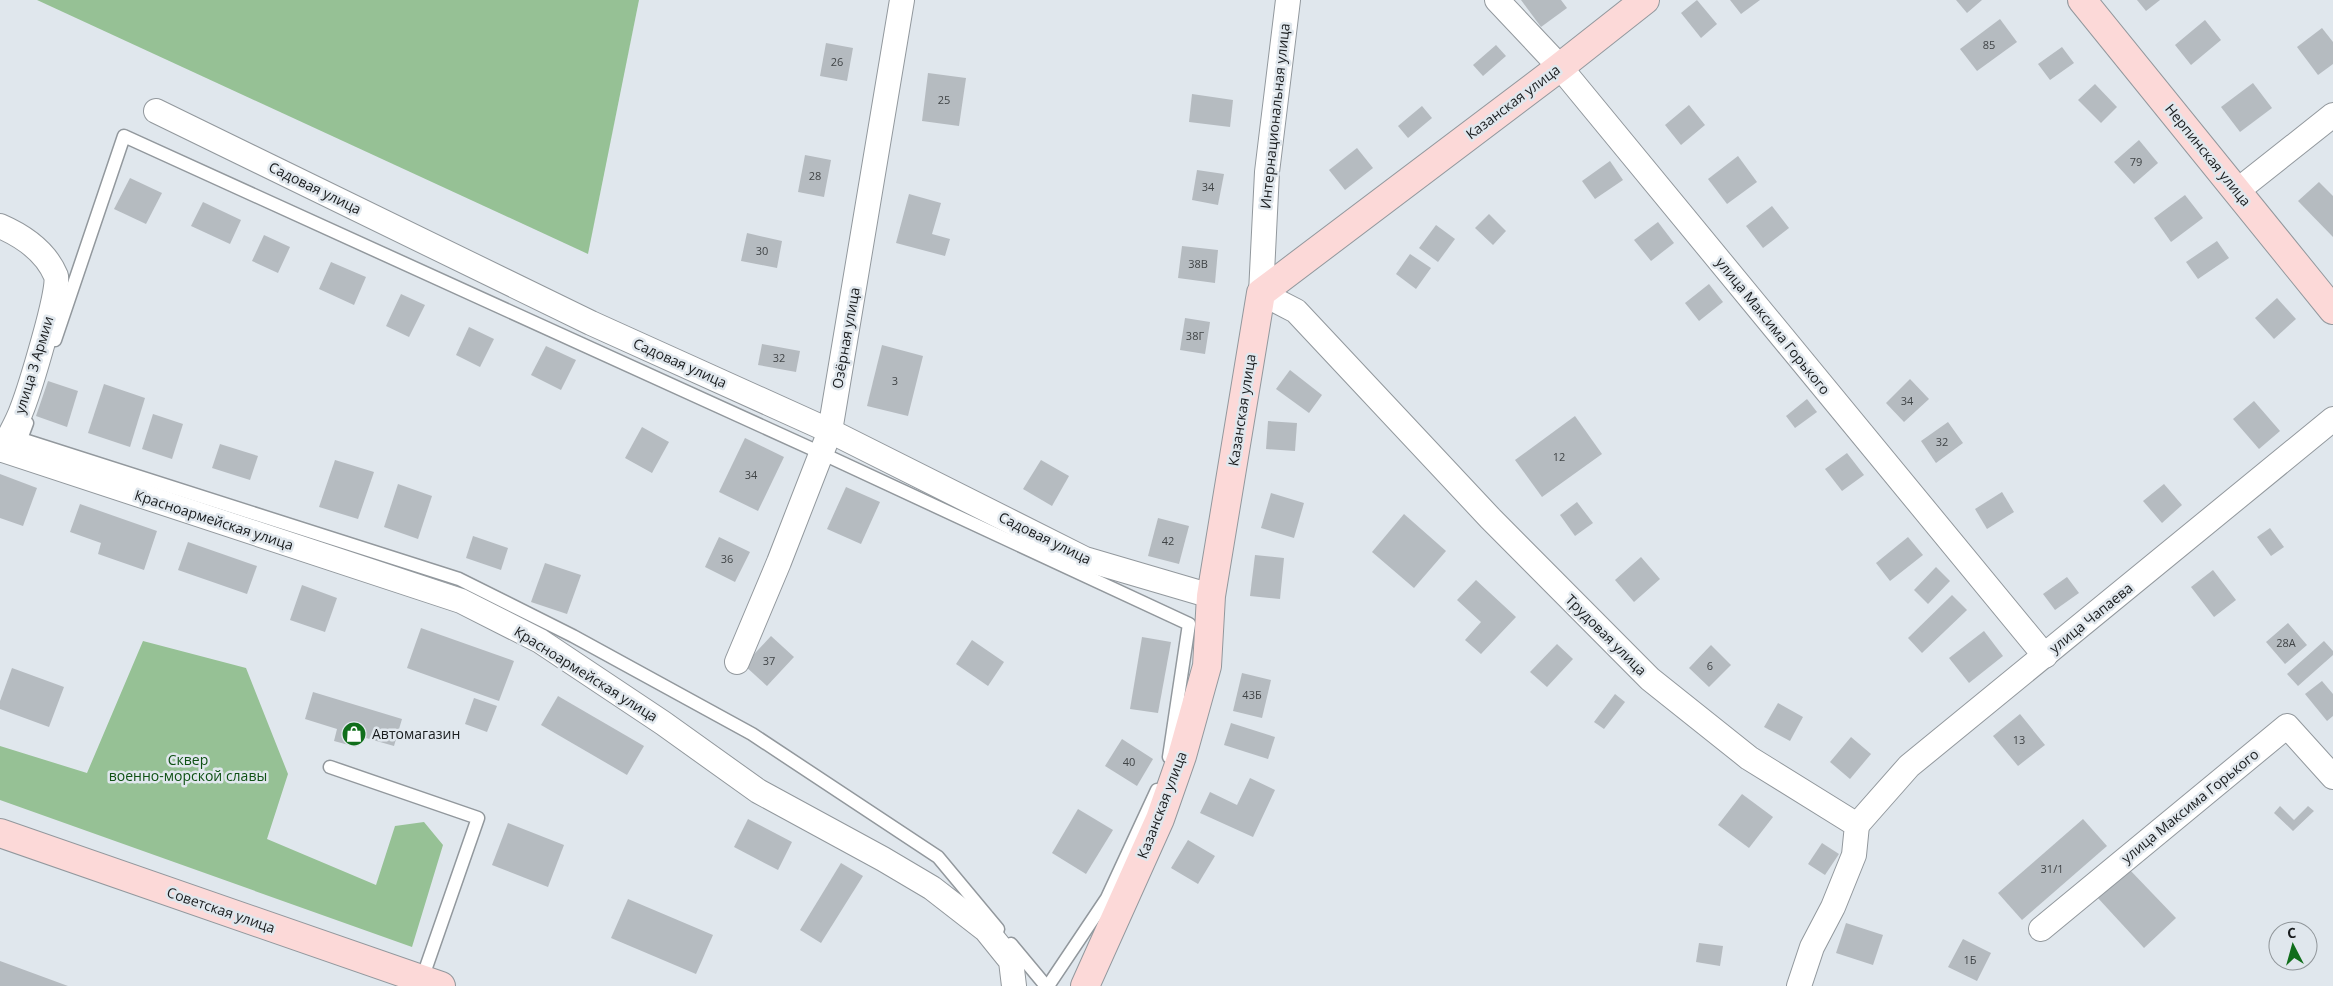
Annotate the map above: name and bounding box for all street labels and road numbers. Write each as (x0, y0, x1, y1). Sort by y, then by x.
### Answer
street label: Интернациональная улица (1255, 22, 1294, 210)
street label: Казанская улица (1462, 60, 1564, 143)
street label: Нерпинская улица (2161, 99, 2256, 210)
street label: Садовая улица (266, 157, 365, 218)
street label: улица Максима Горького (1712, 253, 1835, 398)
street label: Озёрная улица (827, 286, 864, 390)
street label: улица 3 Армии (10, 314, 57, 416)
street label: Садовая улица (630, 333, 730, 392)
street label: Казанская улица (1223, 352, 1260, 467)
street label: Красноармейская улица (132, 485, 296, 554)
street label: Садовая улица (996, 507, 1095, 568)
street label: улица Чапаева (2045, 578, 2136, 657)
street label: Трудовая улица (1562, 590, 1651, 679)
street label: Красноармейская улица (511, 622, 662, 726)
street label: улица Максима Горького (2117, 744, 2262, 867)
street label: Казанская улица (1132, 749, 1191, 861)
street label: Советская улица (165, 882, 278, 937)

